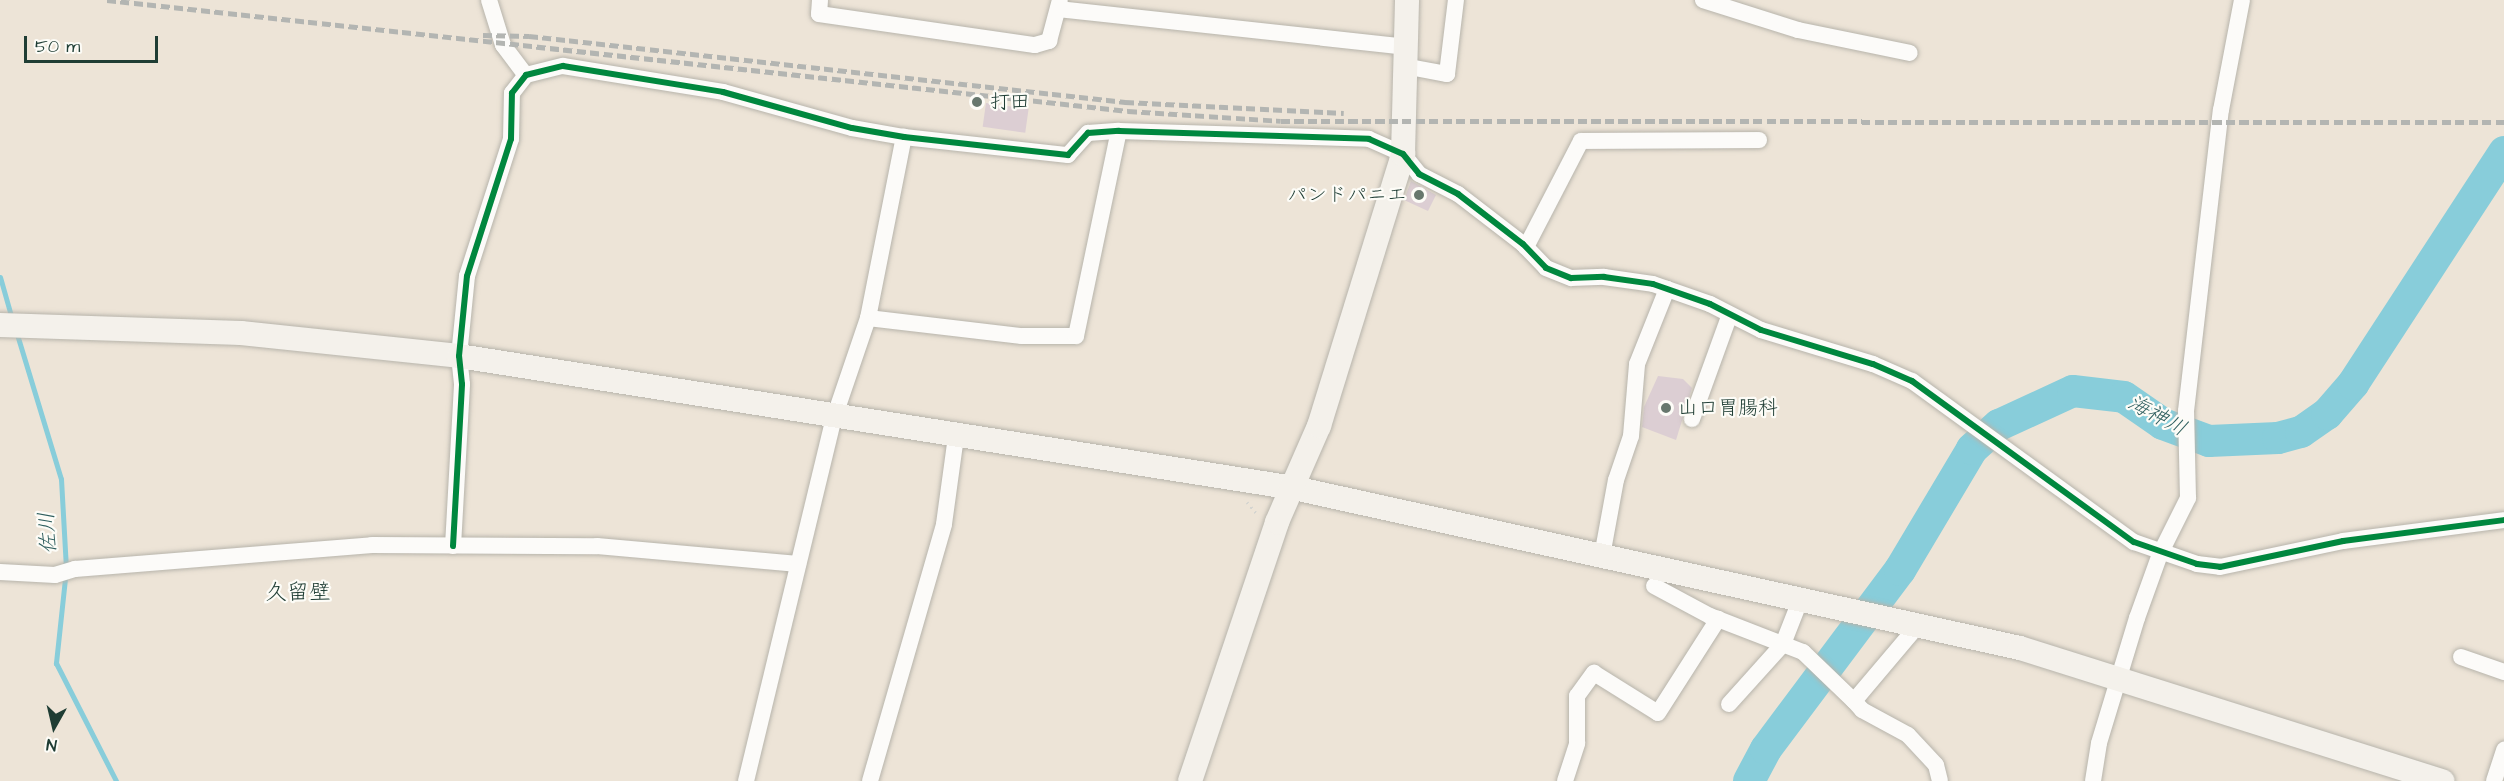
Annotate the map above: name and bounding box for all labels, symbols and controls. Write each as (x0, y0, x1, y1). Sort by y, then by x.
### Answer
scale bar (27, 24, 160, 62)
text: 50 m (35, 34, 80, 59)
place label: 打田 (990, 90, 1030, 114)
marker: 打田 (968, 93, 986, 111)
place label: パンドパニエ (1287, 183, 1407, 207)
marker: パンドパニエ (1412, 188, 1426, 202)
water label: 海神川 (2123, 390, 2191, 442)
place label: 山口胃腸科 (1678, 396, 1778, 420)
marker: 山口胃腸科 (1659, 401, 1673, 415)
water label: 佐川 (34, 511, 62, 555)
district label: 久留壁 (265, 580, 331, 606)
north arrow (24, 697, 84, 757)
text: N (45, 733, 58, 756)

